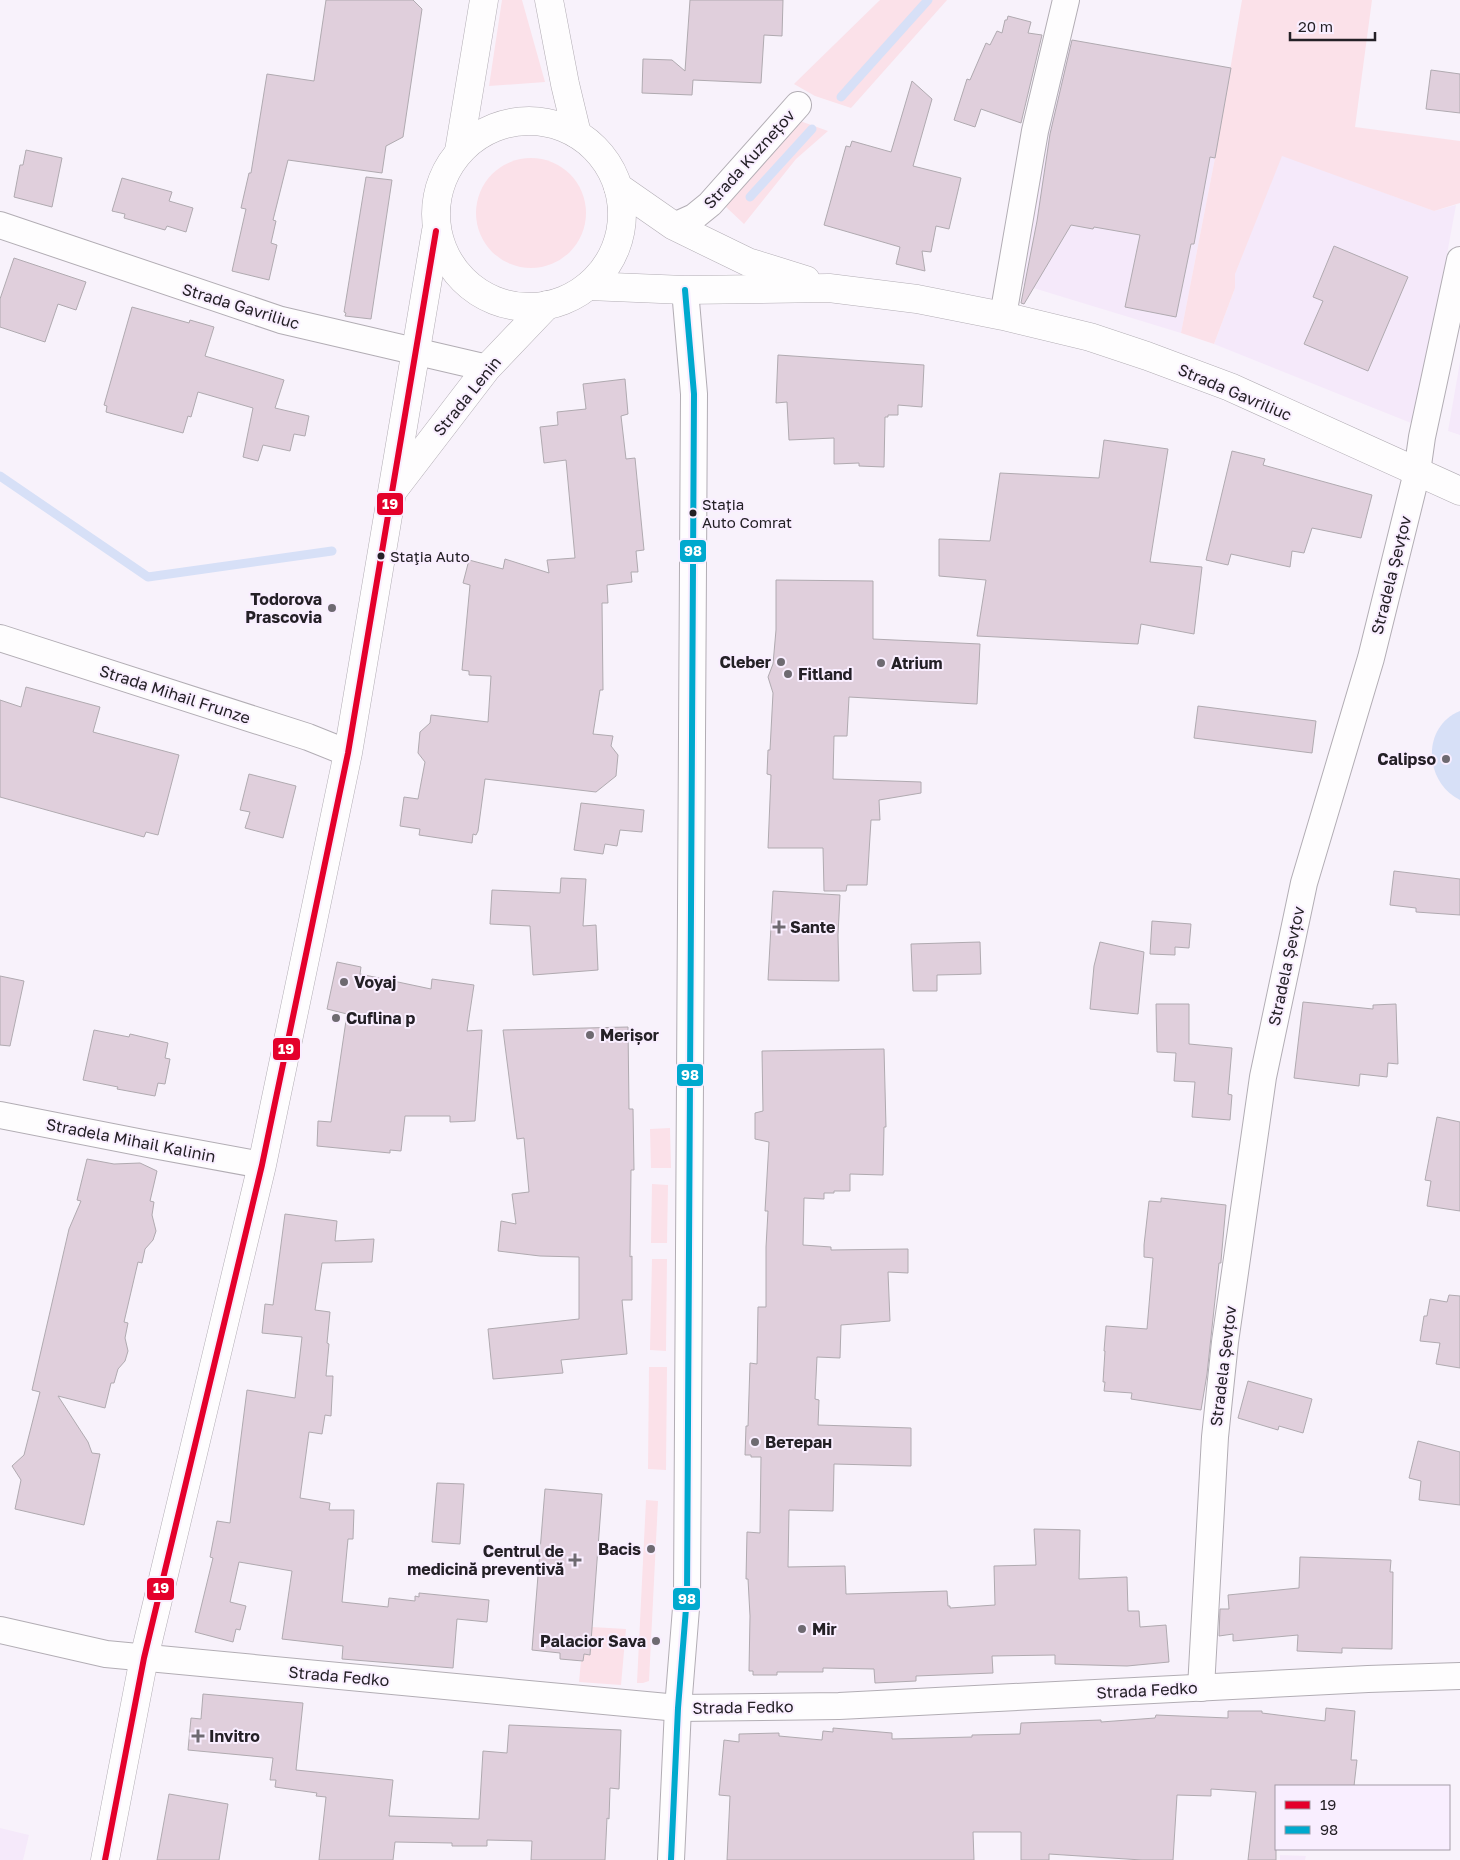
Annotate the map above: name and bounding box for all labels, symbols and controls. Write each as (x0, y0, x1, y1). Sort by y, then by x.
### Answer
scale bar (1290, 10, 1375, 42)
text: 20 m (1298, 17, 1333, 35)
street label: Strada Kuznețov (699, 105, 799, 213)
street label: Strada Gavriliuc (180, 279, 302, 333)
street label: Strada Lenin (429, 352, 505, 440)
street label: Strada Gavriliuc (1175, 359, 1295, 425)
line badge: 19 (376, 492, 404, 516)
text: 19 (382, 495, 398, 512)
place label: Stația Auto Comrat (702, 495, 792, 531)
marker: Stația Auto Comrat (688, 508, 698, 518)
street label: Stradela Șevțov (1367, 514, 1415, 636)
line badge: 98 (679, 539, 707, 563)
text: 98 (684, 542, 702, 559)
place label: Staţia Auto (390, 547, 470, 565)
marker: Staţia Auto (376, 551, 386, 561)
place label: Todorova Prascovia (245, 589, 322, 627)
marker: Todorova Prascovia (326, 602, 338, 614)
place label: Cleber (719, 652, 771, 672)
place label: Atrium (891, 653, 942, 673)
marker: Cleber (775, 656, 787, 668)
marker: Atrium (875, 657, 887, 669)
street label: Strada Mihail Frunze (97, 660, 253, 728)
place label: Fitland (798, 664, 853, 684)
marker: Fitland (782, 668, 794, 680)
place label: Calipso (1377, 749, 1436, 769)
marker: Calipso (1440, 753, 1452, 765)
street label: Stradela Șevțov (1264, 904, 1308, 1028)
place label: Sante (790, 917, 836, 937)
marker: Sante (772, 920, 786, 934)
place label: Voyaj (354, 972, 396, 992)
marker: Voyaj (338, 976, 350, 988)
place label: Cuflina p (346, 1008, 415, 1028)
marker: Cuflina p (330, 1012, 342, 1024)
place label: Merișor (600, 1025, 659, 1045)
marker: Merișor (584, 1029, 596, 1041)
line badge: 19 (272, 1037, 301, 1061)
text: 19 (278, 1040, 294, 1057)
line badge: 98 (676, 1063, 704, 1087)
text: 98 (681, 1066, 699, 1083)
street label: Stradela Mihail Kalinin (44, 1114, 218, 1166)
street label: Stradela Șevțov (1206, 1304, 1240, 1428)
place label: Ветеран (765, 1432, 832, 1452)
marker: Ветеран (749, 1436, 761, 1448)
place label: Bacis (598, 1539, 641, 1559)
place label: Centrul de medicină preventivă (407, 1541, 564, 1579)
marker: Bacis (645, 1543, 657, 1555)
marker: Centrul de medicină preventivă (568, 1553, 582, 1567)
line badge: 19 (146, 1577, 175, 1601)
text: 19 (153, 1579, 169, 1596)
line badge: 98 (672, 1587, 701, 1611)
text: 98 (678, 1590, 696, 1607)
place label: Mir (812, 1619, 837, 1639)
marker: Mir (796, 1623, 808, 1635)
place label: Palacior Sava (540, 1631, 646, 1651)
marker: Palacior Sava (650, 1635, 662, 1647)
street label: Strada Fedko (288, 1662, 390, 1690)
street label: Strada Fedko (1096, 1677, 1198, 1703)
street label: Strada Fedko (692, 1696, 794, 1718)
place label: Invitro (209, 1726, 260, 1746)
marker: Invitro (191, 1729, 205, 1743)
legend (1275, 1785, 1450, 1850)
text: 19 (1320, 1795, 1336, 1813)
text: 98 (1320, 1820, 1338, 1838)

